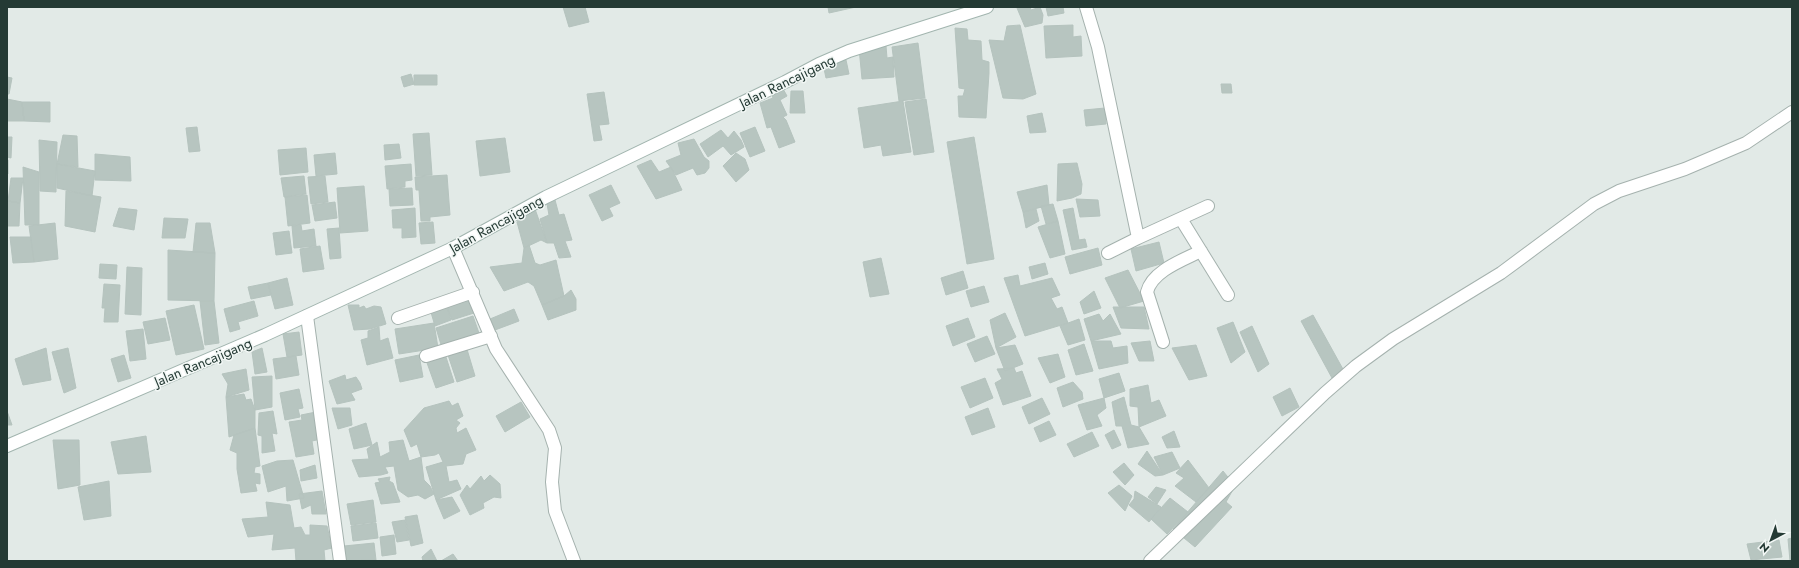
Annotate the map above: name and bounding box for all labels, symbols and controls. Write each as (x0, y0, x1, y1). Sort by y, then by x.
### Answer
street label: Jalan Rancajigang (734, 49, 838, 114)
street label: Jalan Rancajigang (444, 190, 546, 259)
street label: Jalan Rancajigang (149, 332, 255, 392)
north arrow (1751, 520, 1791, 560)
text: N (1756, 539, 1773, 556)

